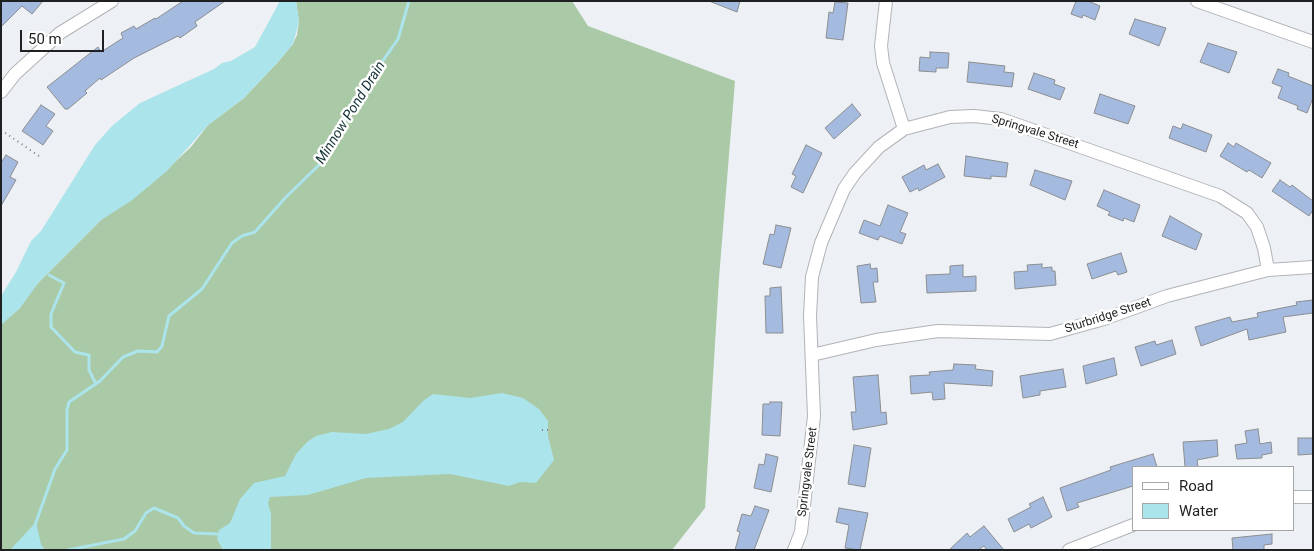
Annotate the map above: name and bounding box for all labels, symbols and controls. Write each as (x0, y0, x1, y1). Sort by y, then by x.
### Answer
scale bar (22, 20, 106, 52)
text: 50 m (28, 30, 62, 48)
water label: Minnow Pond Drain (313, 59, 389, 167)
street label: Springvale Street (990, 112, 1080, 152)
street label: Sturbridge Street (1063, 295, 1153, 337)
street label: Springvale Street (795, 426, 821, 518)
legend (1132, 466, 1294, 531)
text: Road (1179, 477, 1213, 495)
text: Water (1179, 502, 1218, 520)

